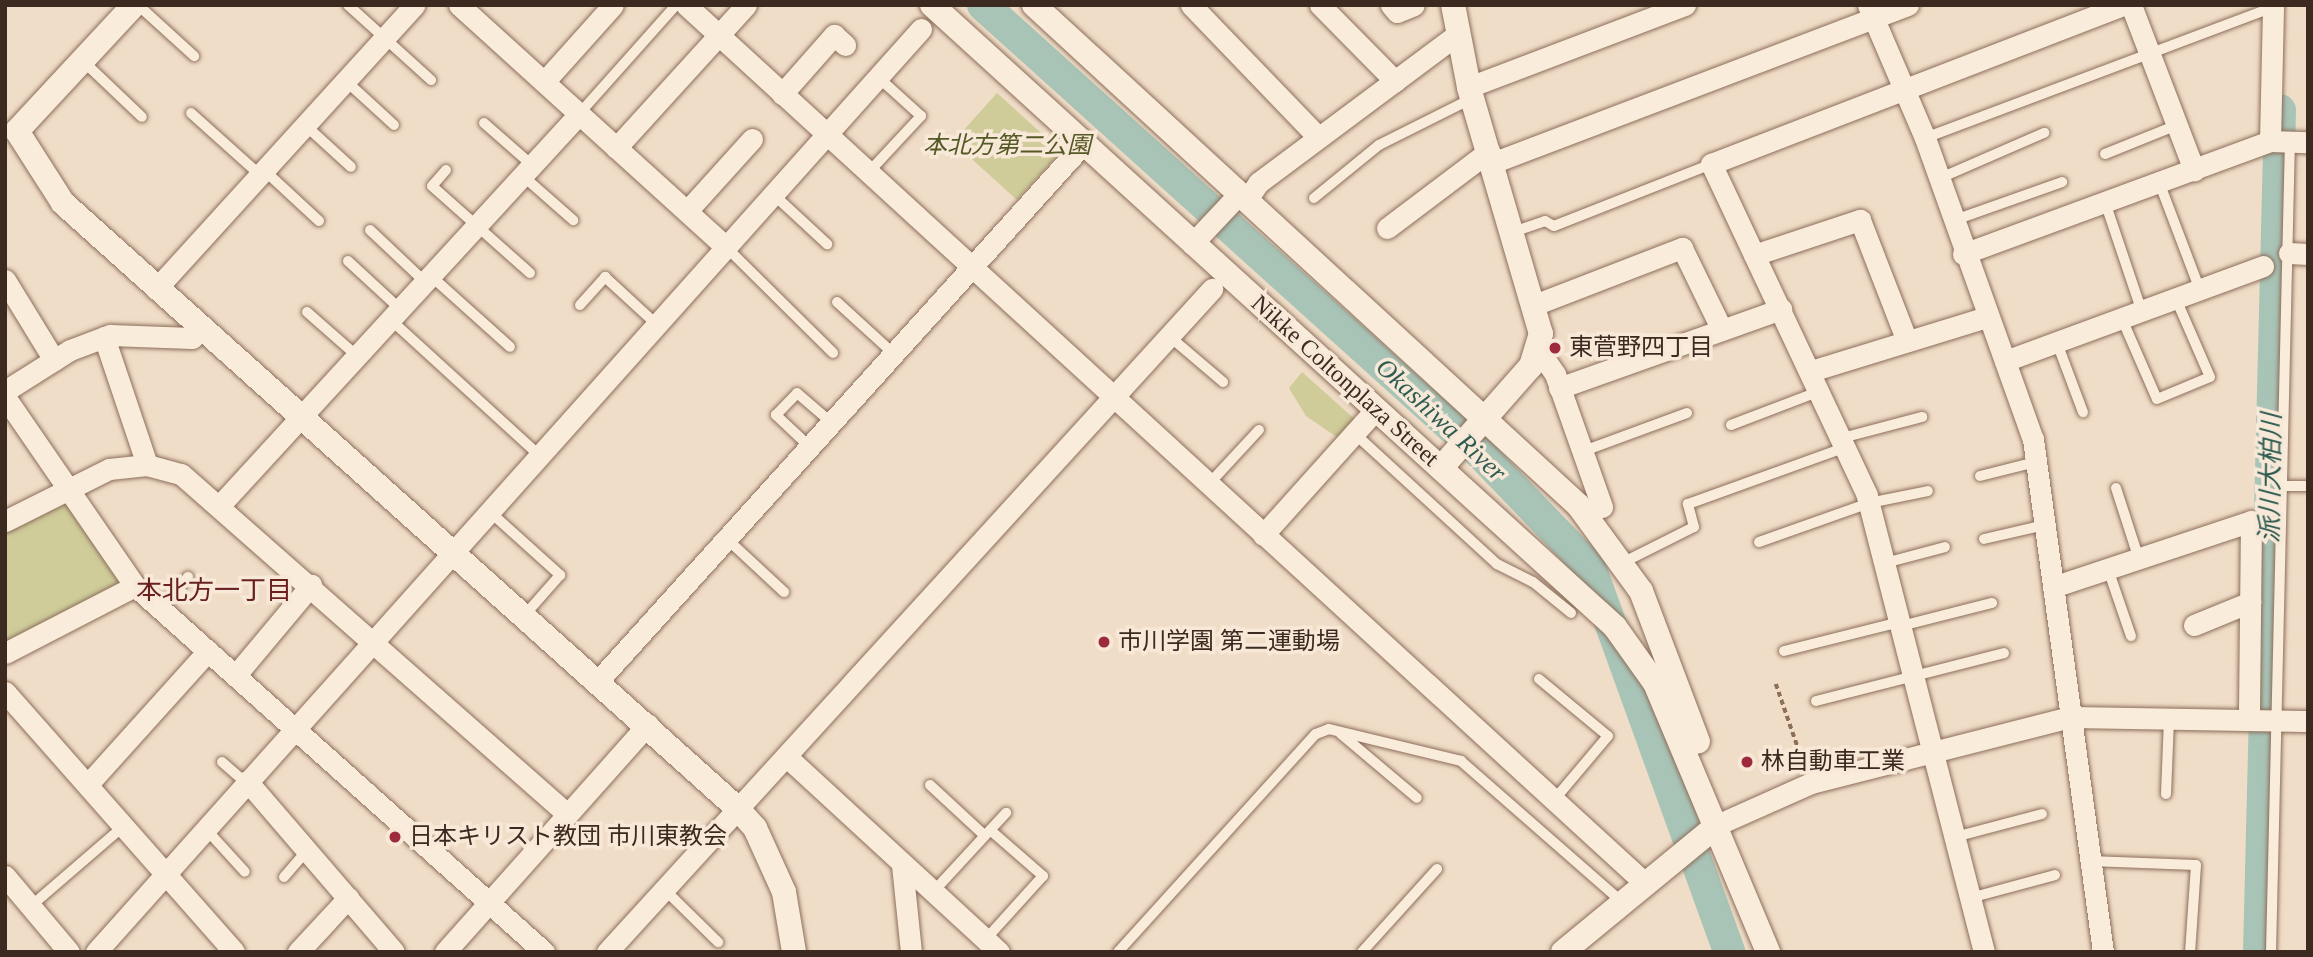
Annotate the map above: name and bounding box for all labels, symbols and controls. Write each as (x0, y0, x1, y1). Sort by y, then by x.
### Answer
park label: 本北方第二公園 (923, 132, 1091, 160)
street label: Nikke Coltonplaza Street (1245, 289, 1445, 473)
place label: 東菅野四丁目 (1569, 334, 1713, 362)
marker: 東菅野四丁目 (1547, 340, 1563, 356)
water label: Okashiwa River (1369, 352, 1513, 488)
water label: 派川大柏川 (2254, 413, 2288, 543)
district label: 本北方一丁目 (136, 575, 292, 607)
place label: 市川学園 第二運動場 (1118, 628, 1340, 656)
marker: 市川学園 第二運動場 (1096, 634, 1112, 650)
place label: 林自動車工業 (1761, 748, 1905, 776)
marker: 林自動車工業 (1739, 754, 1755, 770)
place label: 日本キリスト教団 市川東教会 (409, 823, 727, 851)
marker: 日本キリスト教団 市川東教会 (387, 829, 403, 845)

